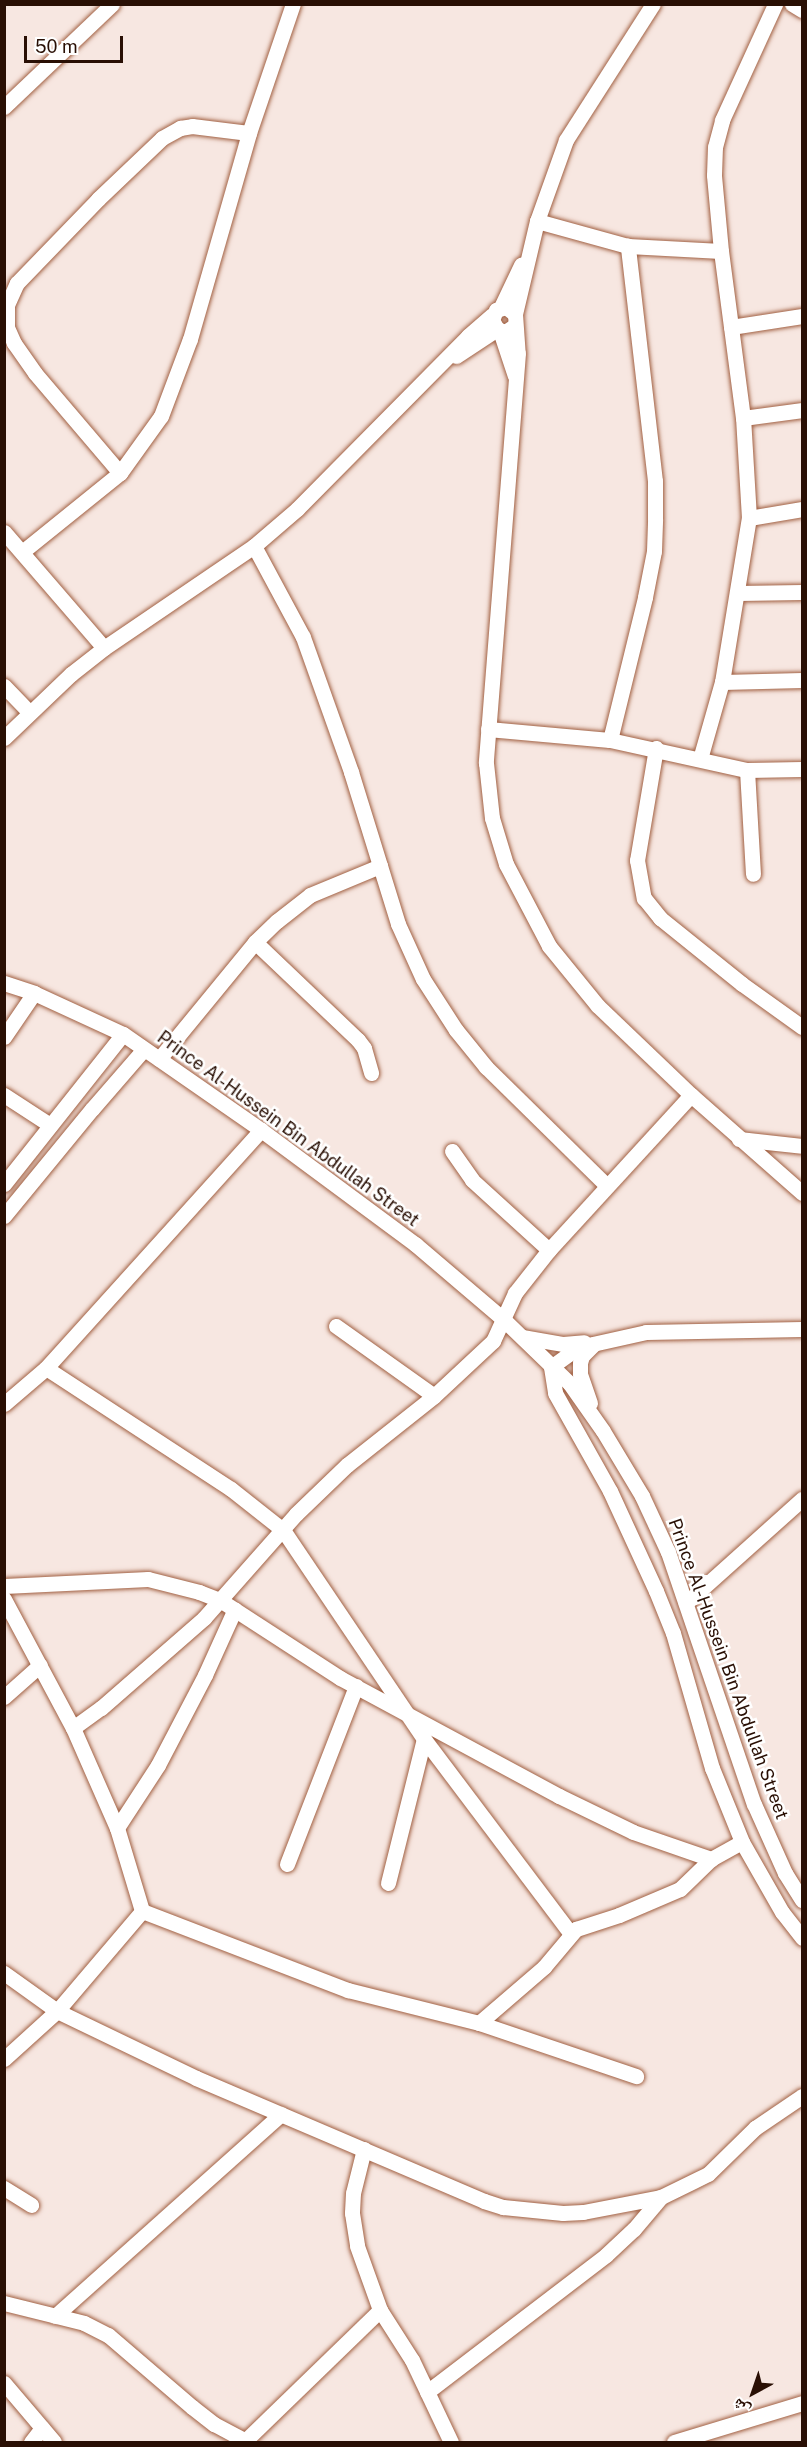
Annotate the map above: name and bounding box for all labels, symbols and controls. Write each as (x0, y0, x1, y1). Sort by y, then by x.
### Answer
scale bar (27, 24, 126, 62)
text: 50 m (35, 36, 78, 57)
street label: Prince Al-Hussein Bin Abdullah Street (153, 1027, 423, 1231)
street label: Prince Al-Hussein Bin Abdullah Street (663, 1516, 793, 1822)
north arrow (723, 2363, 783, 2423)
text: ش (729, 2394, 754, 2420)

